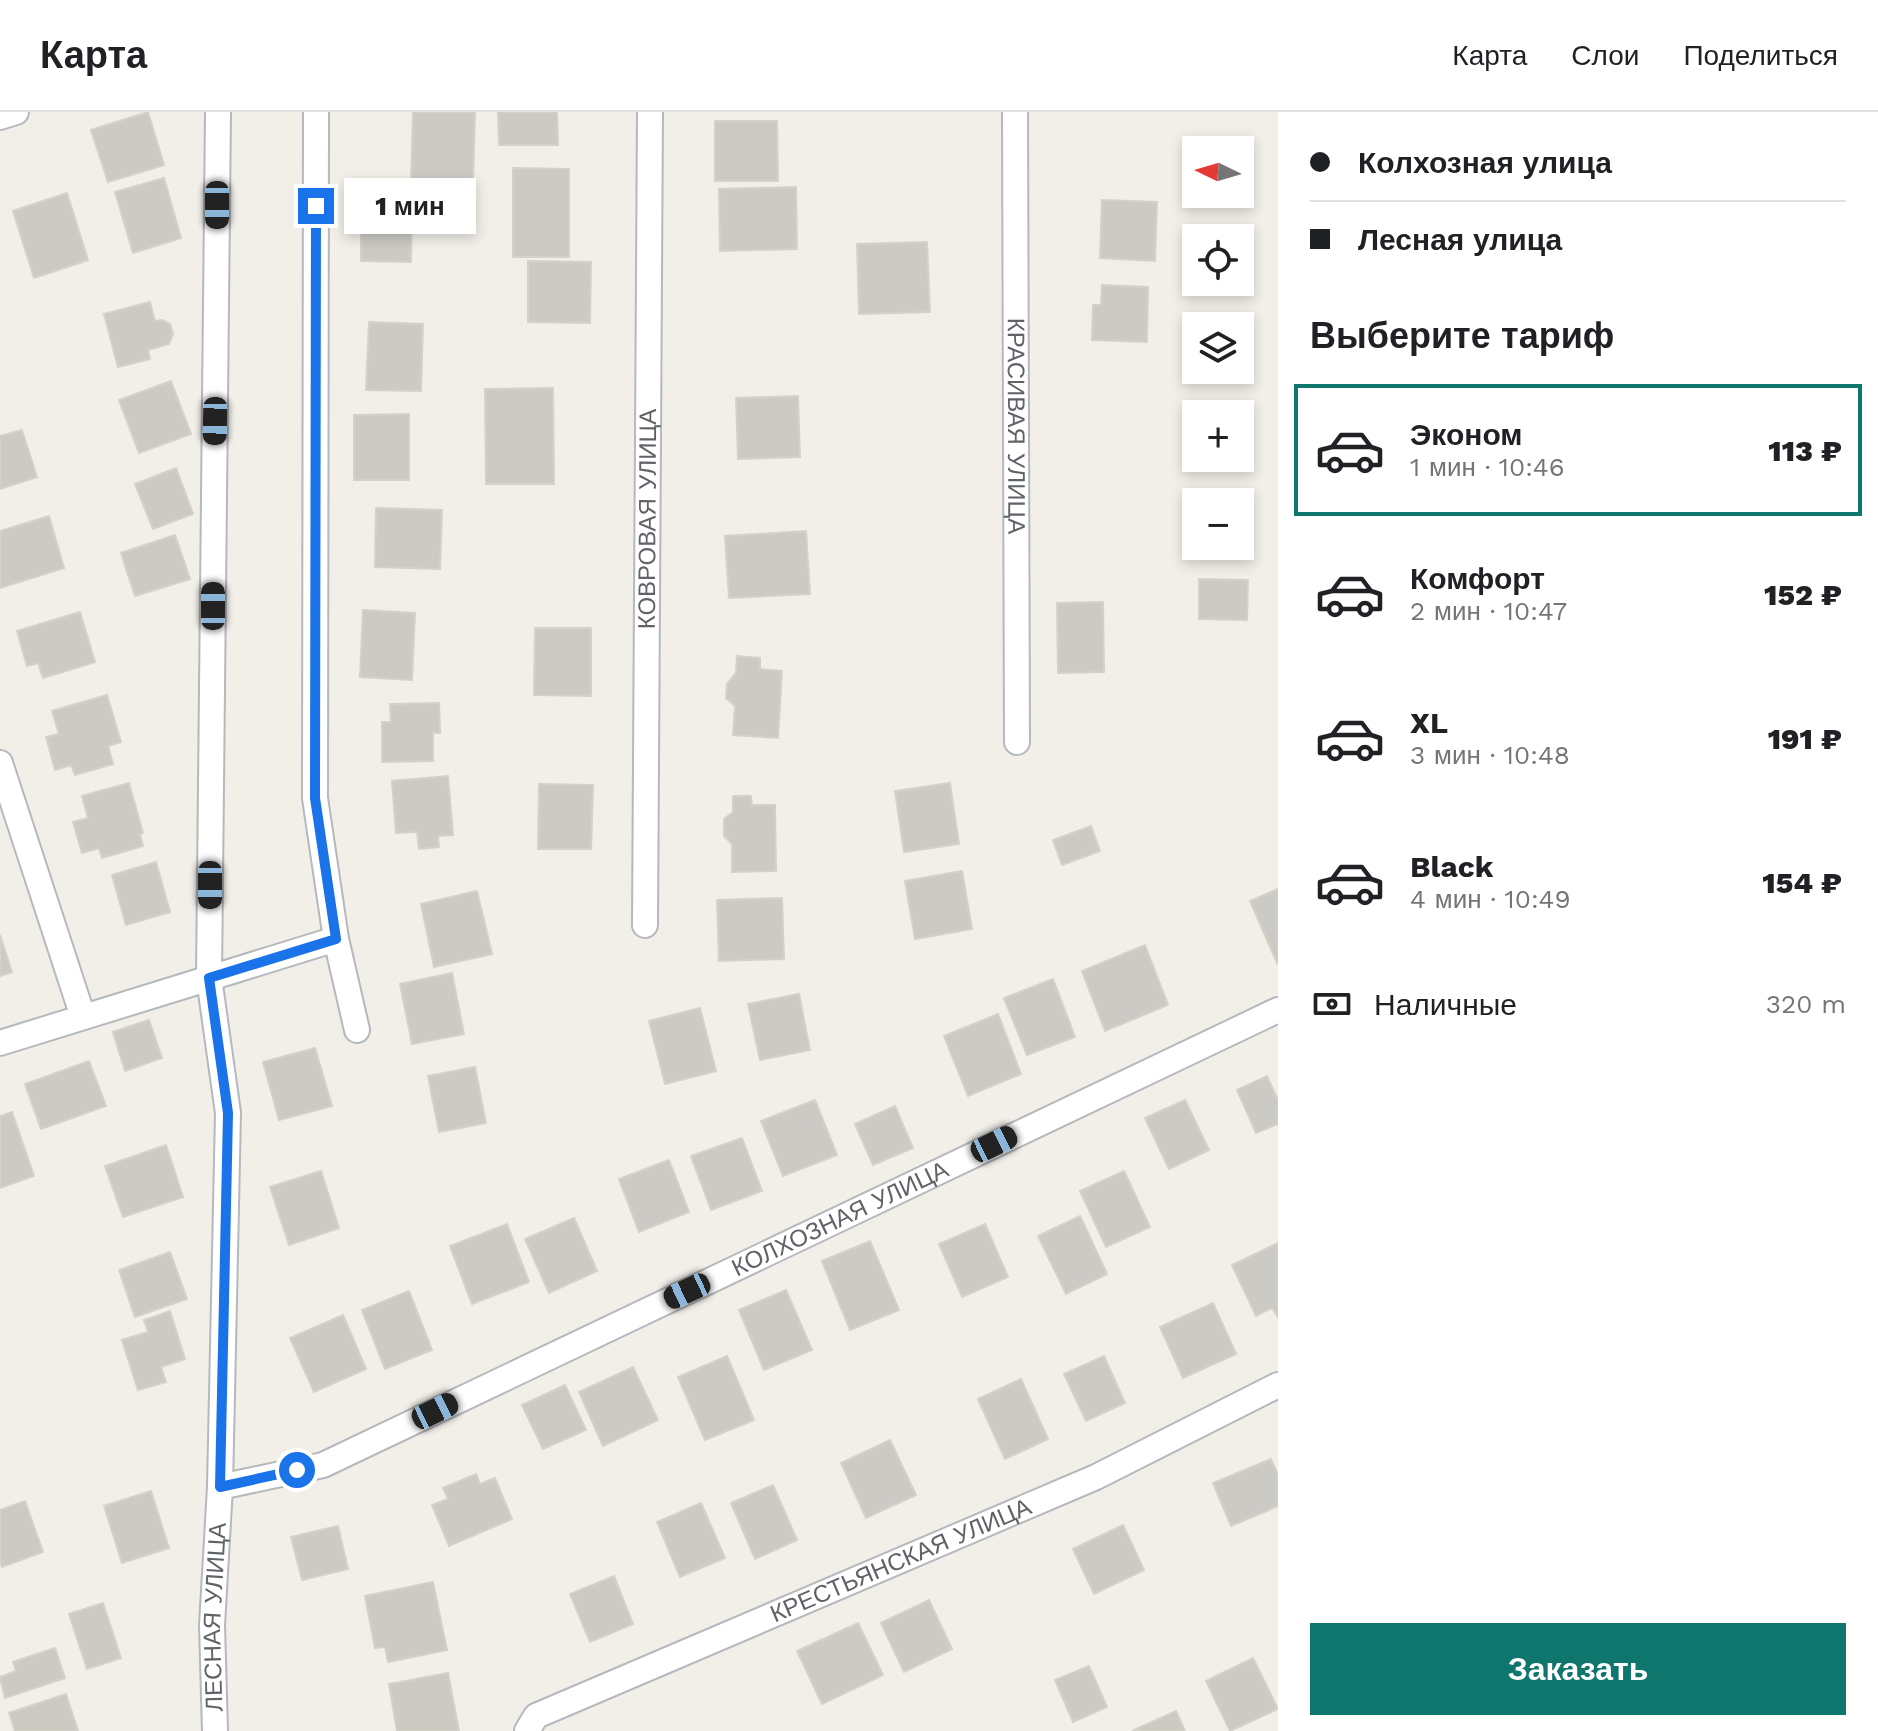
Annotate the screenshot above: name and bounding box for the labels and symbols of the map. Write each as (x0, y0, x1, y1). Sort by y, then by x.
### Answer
north arrow (1182, 136, 1254, 208)
callout: 1 мин (344, 178, 476, 234)
car (205, 181, 229, 229)
route end (298, 188, 334, 224)
street label: КРАСИВАЯ УЛИЦА (1002, 318, 1030, 534)
car (203, 397, 227, 445)
street label: КОВРОВАЯ УЛИЦА (633, 409, 662, 629)
car (201, 582, 225, 630)
car (198, 861, 222, 909)
car (967, 1123, 1021, 1165)
street label: КОЛХОЗНАЯ УЛИЦА (727, 1155, 953, 1282)
car (660, 1270, 714, 1312)
car (408, 1390, 462, 1432)
route start (279, 1452, 315, 1488)
street label: КРЕСТЬЯНСКАЯ УЛИЦА (766, 1492, 1035, 1628)
street label: ЛЕСНАЯ УЛИЦА (198, 1522, 232, 1712)

